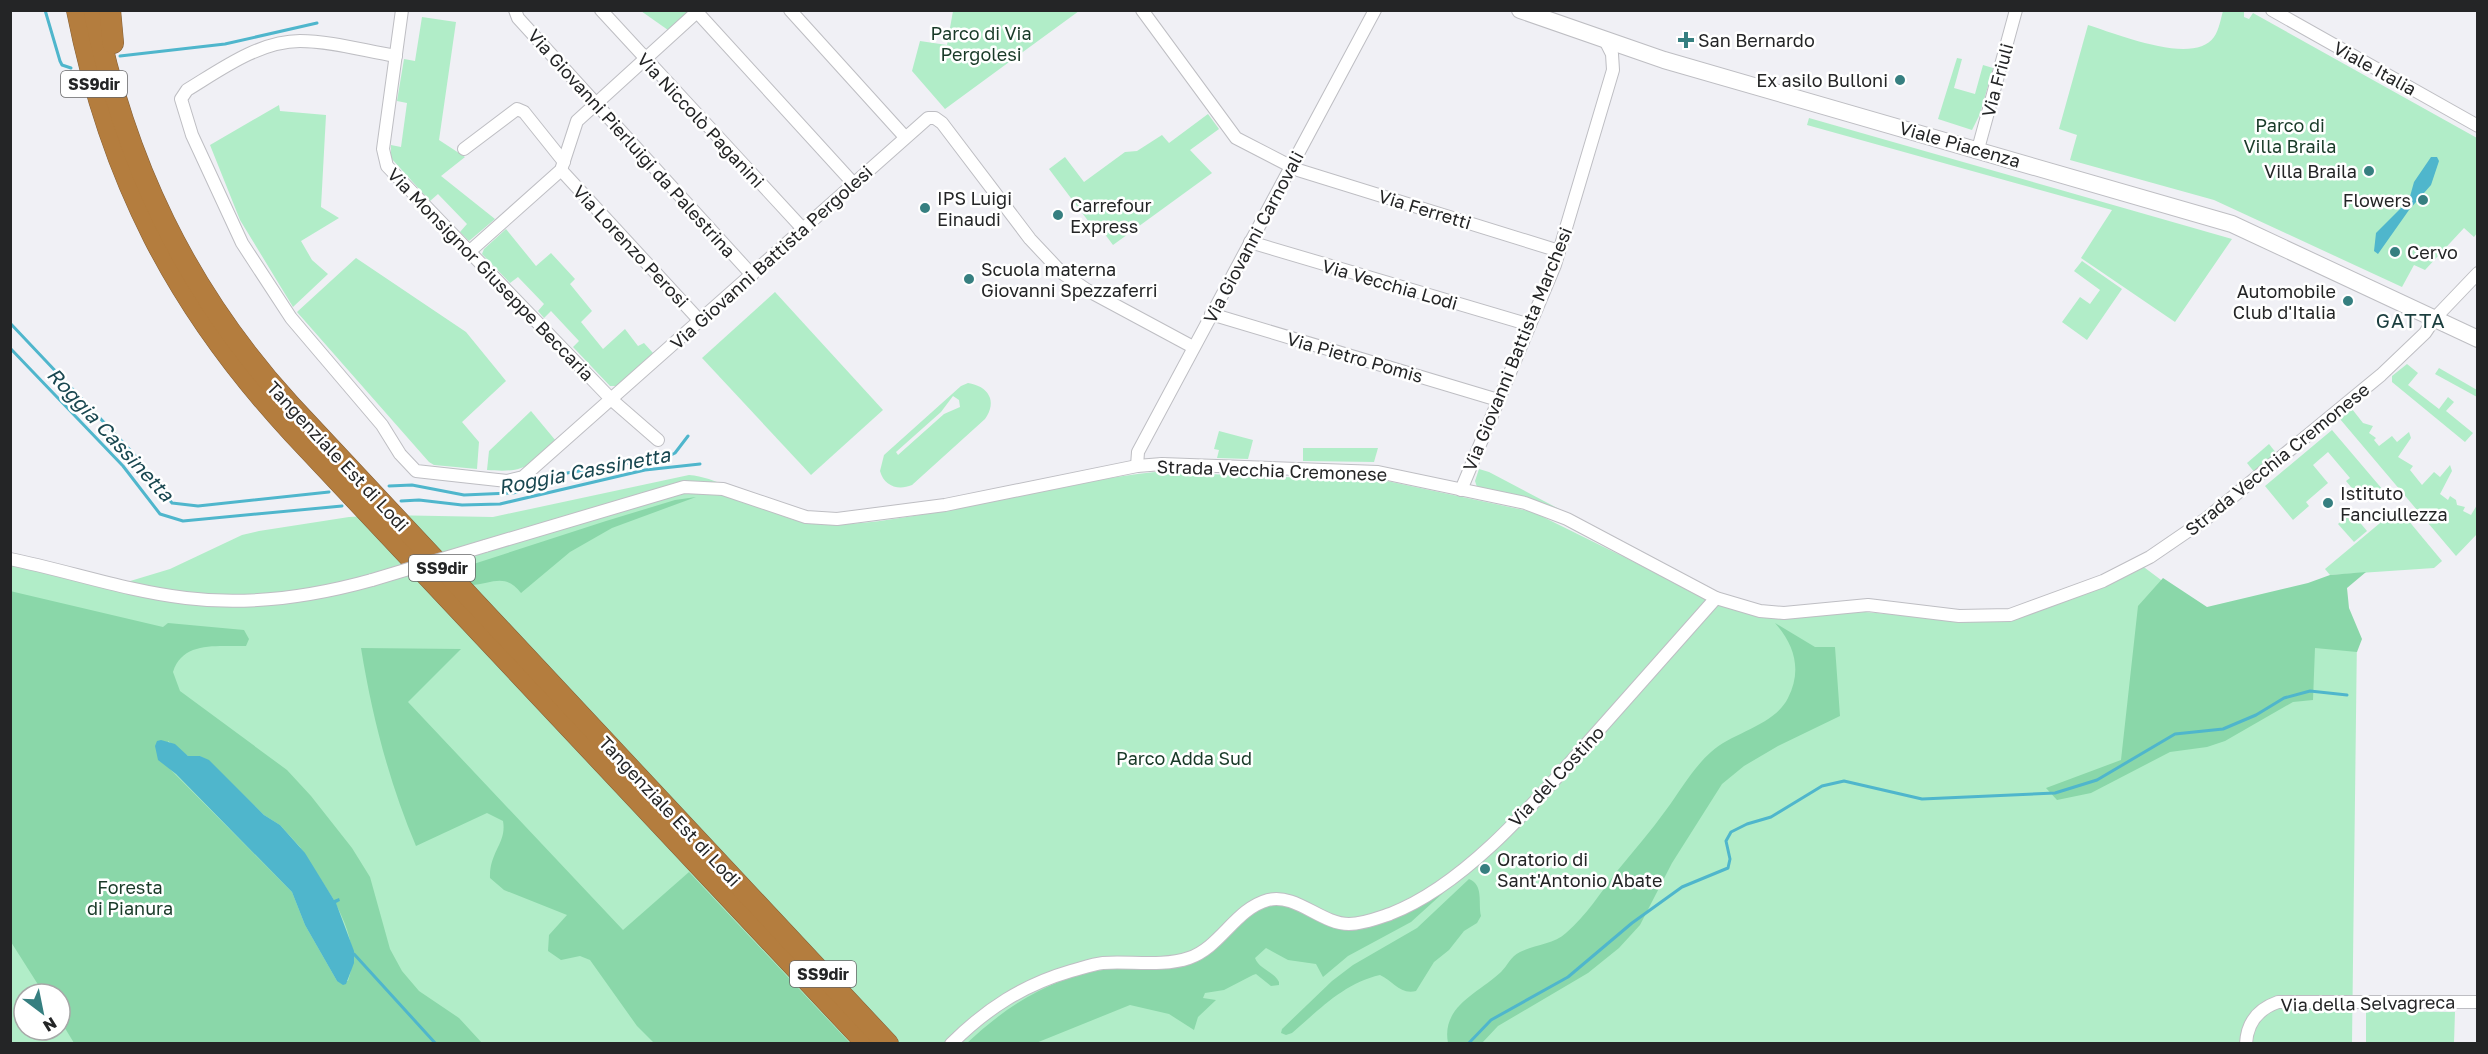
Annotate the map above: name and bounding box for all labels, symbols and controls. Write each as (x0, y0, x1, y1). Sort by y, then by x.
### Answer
park label: Parco di Via Pergolesi (930, 22, 1032, 65)
street label: Via Giovanni Pierluigi da Palestrina (523, 24, 741, 262)
place label: San Bernardo (1698, 29, 1815, 51)
marker: San Bernardo (1679, 33, 1693, 47)
street label: Viale Italia (2330, 36, 2420, 100)
street label: Via Friuli (1977, 41, 2017, 119)
street label: Via Niccolò Paganini (633, 48, 769, 192)
place label: Ex asilo Bulloni (1756, 69, 1888, 91)
road number: SS9dir (61, 71, 127, 97)
marker: Ex asilo Bulloni (1893, 73, 1907, 87)
park label: Parco di Villa Braila (2244, 114, 2336, 157)
street label: Viale Piacenza (1897, 116, 2023, 172)
street label: Via Giovanni Carnovali (1198, 147, 1308, 327)
street label: Via Giovanni Battista Pergolesi (665, 160, 877, 354)
place label: Villa Braila (2264, 160, 2357, 182)
street label: Via Monsignor Giuseppe Beccaria (383, 163, 599, 385)
marker: Villa Braila (2362, 164, 2376, 178)
street label: Via Lorenzo Perosi (569, 180, 693, 312)
street label: Via Ferretti (1376, 184, 1474, 234)
place label: IPS Luigi Einaudi (937, 187, 1012, 230)
place label: Flowers (2343, 189, 2411, 211)
marker: Flowers (2416, 193, 2430, 207)
place label: Carrefour Express (1070, 194, 1152, 237)
marker: IPS Luigi Einaudi (918, 201, 932, 215)
marker: Carrefour Express (1051, 208, 1065, 222)
street label: Via Giovanni Battista Marchesi (1458, 224, 1576, 474)
place label: Cervo (2407, 241, 2458, 263)
marker: Cervo (2388, 245, 2402, 259)
street label: Via Vecchia Lodi (1320, 254, 1460, 314)
place label: Scuola materna Giovanni Spezzaferri (981, 258, 1158, 301)
marker: Scuola materna Giovanni Spezzaferri (962, 272, 976, 286)
place label: Automobile Club d'Italia (2233, 280, 2336, 323)
marker: Automobile Club d'Italia (2341, 294, 2355, 308)
district label: GATTA (2376, 308, 2446, 332)
street label: Via Pietro Pomis (1284, 327, 1426, 387)
water label: Roggia Cassinetta (42, 362, 180, 507)
street label: Tangenziale Est di Lodi (263, 376, 413, 536)
street label: Strada Vecchia Cremonese (2181, 378, 2373, 540)
water label: Roggia Cassinetta (496, 441, 673, 499)
street label: Strada Vecchia Cremonese (1156, 455, 1388, 485)
place label: Istituto Fanciullezza (2340, 482, 2448, 525)
marker: Istituto Fanciullezza (2321, 496, 2335, 510)
road number: SS9dir (409, 555, 475, 581)
street label: Via del Costino (1504, 721, 1608, 831)
street label: Tangenziale Est di Lodi (595, 731, 745, 891)
park label: Parco Adda Sud (1116, 747, 1252, 769)
place label: Oratorio di Sant'Antonio Abate (1497, 848, 1662, 891)
marker: Oratorio di Sant'Antonio Abate (1478, 862, 1492, 876)
park label: Foresta di Pianura (87, 876, 173, 919)
road number: SS9dir (790, 961, 856, 987)
north arrow (12, 982, 72, 1042)
street label: Via della Selvagreca (2280, 990, 2456, 1016)
text: N (39, 1013, 60, 1036)

